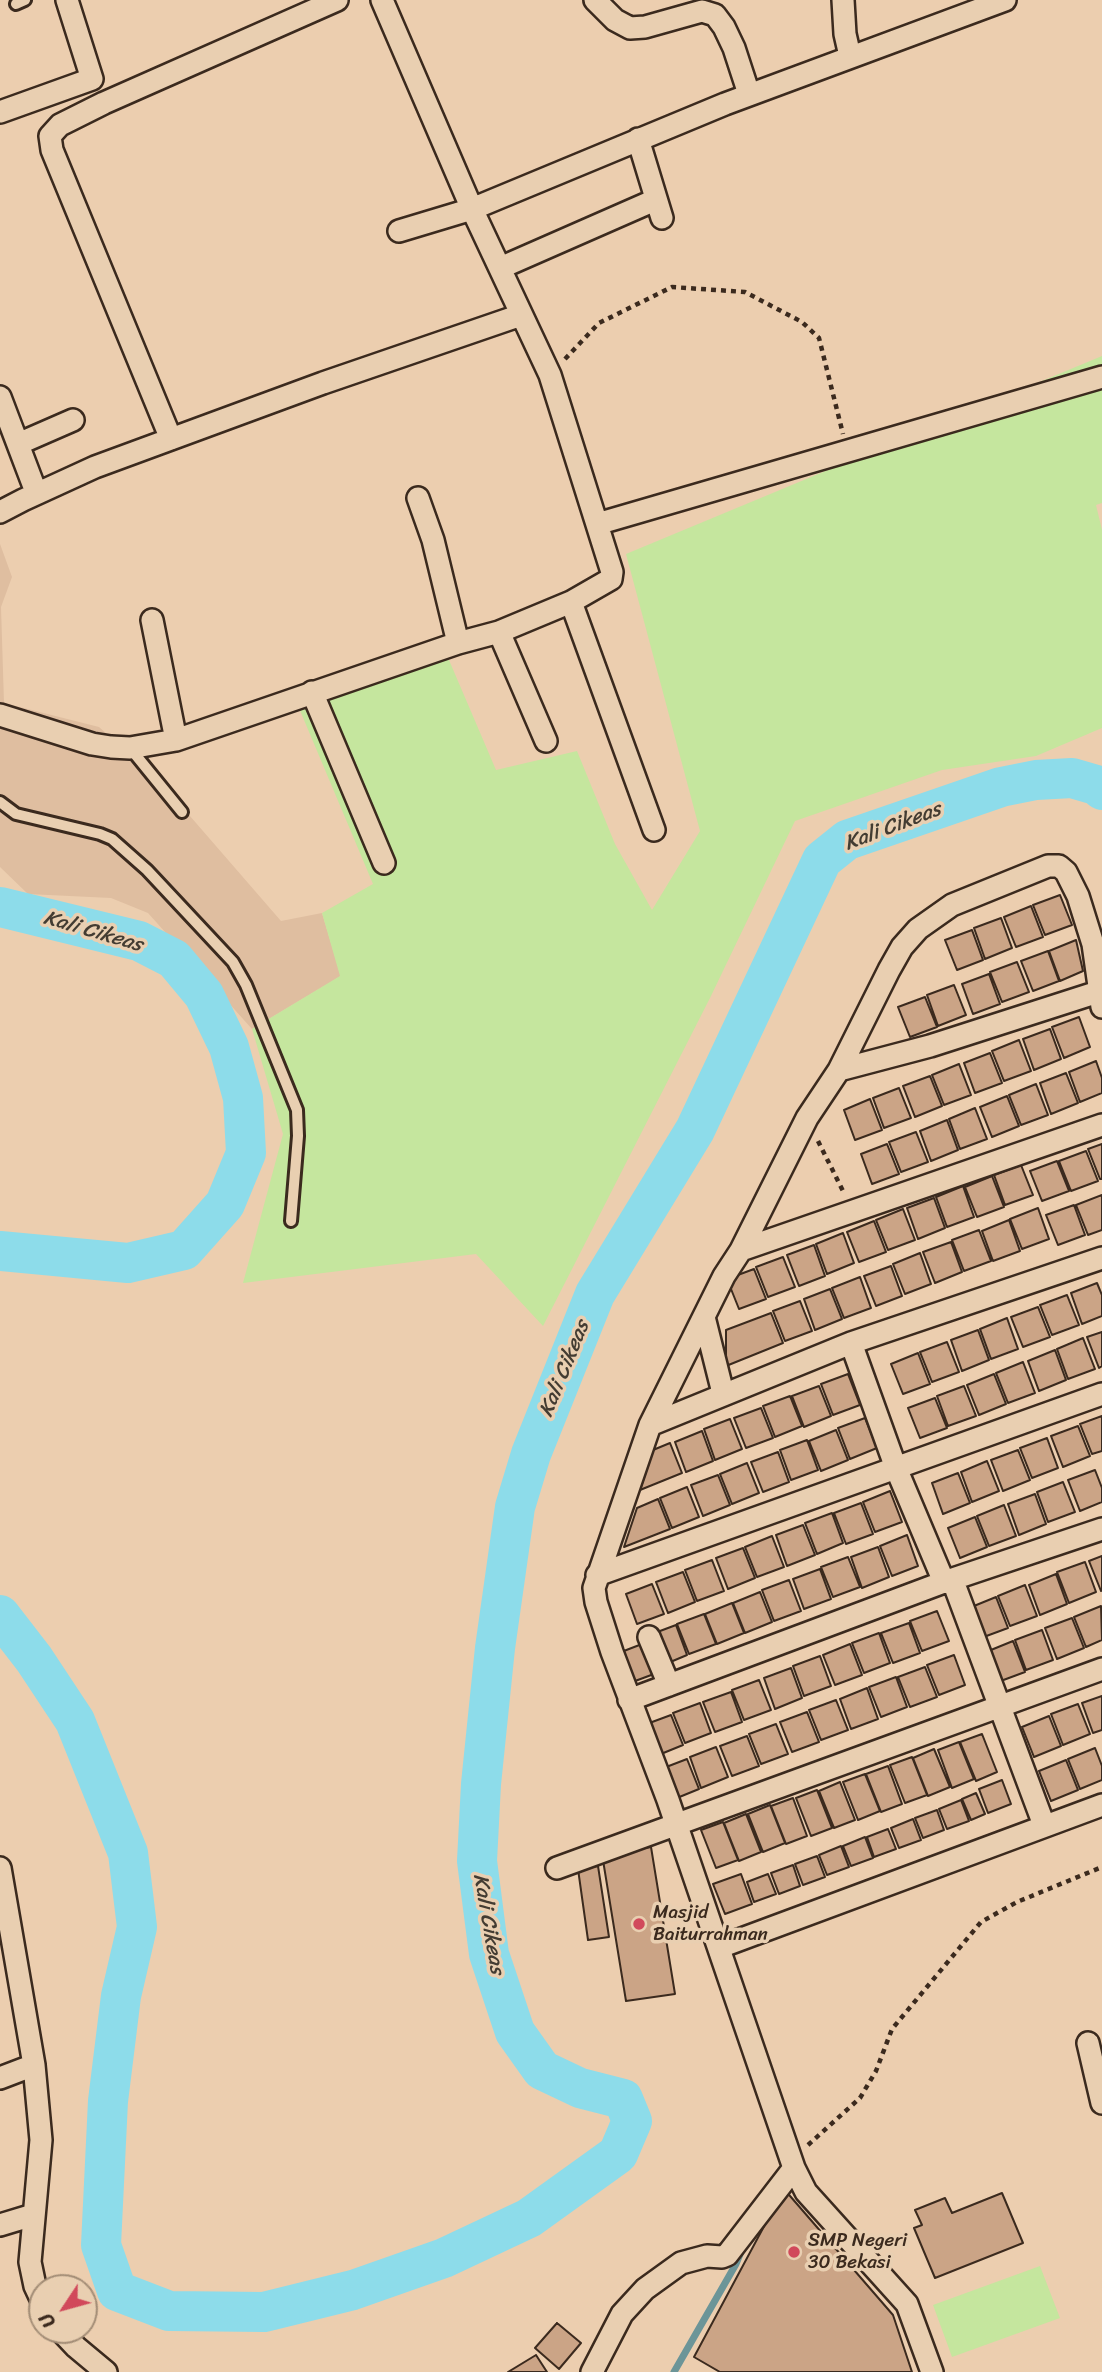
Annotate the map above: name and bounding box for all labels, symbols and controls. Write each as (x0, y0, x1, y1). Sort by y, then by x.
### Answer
water label: Kali Cikeas (841, 797, 945, 857)
water label: Kali Cikeas (41, 906, 145, 958)
water label: Kali Cikeas (534, 1317, 596, 1421)
water label: Kali Cikeas (467, 1872, 509, 1976)
place label: Masjid Baiturrahman (653, 1902, 768, 1946)
marker: Masjid Baiturrahman (631, 1916, 647, 1932)
place label: SMP Negeri 30 Bekasi (808, 2230, 907, 2274)
marker: SMP Negeri 30 Bekasi (786, 2244, 802, 2260)
north arrow (28, 2274, 98, 2344)
text: U (30, 2306, 64, 2335)

